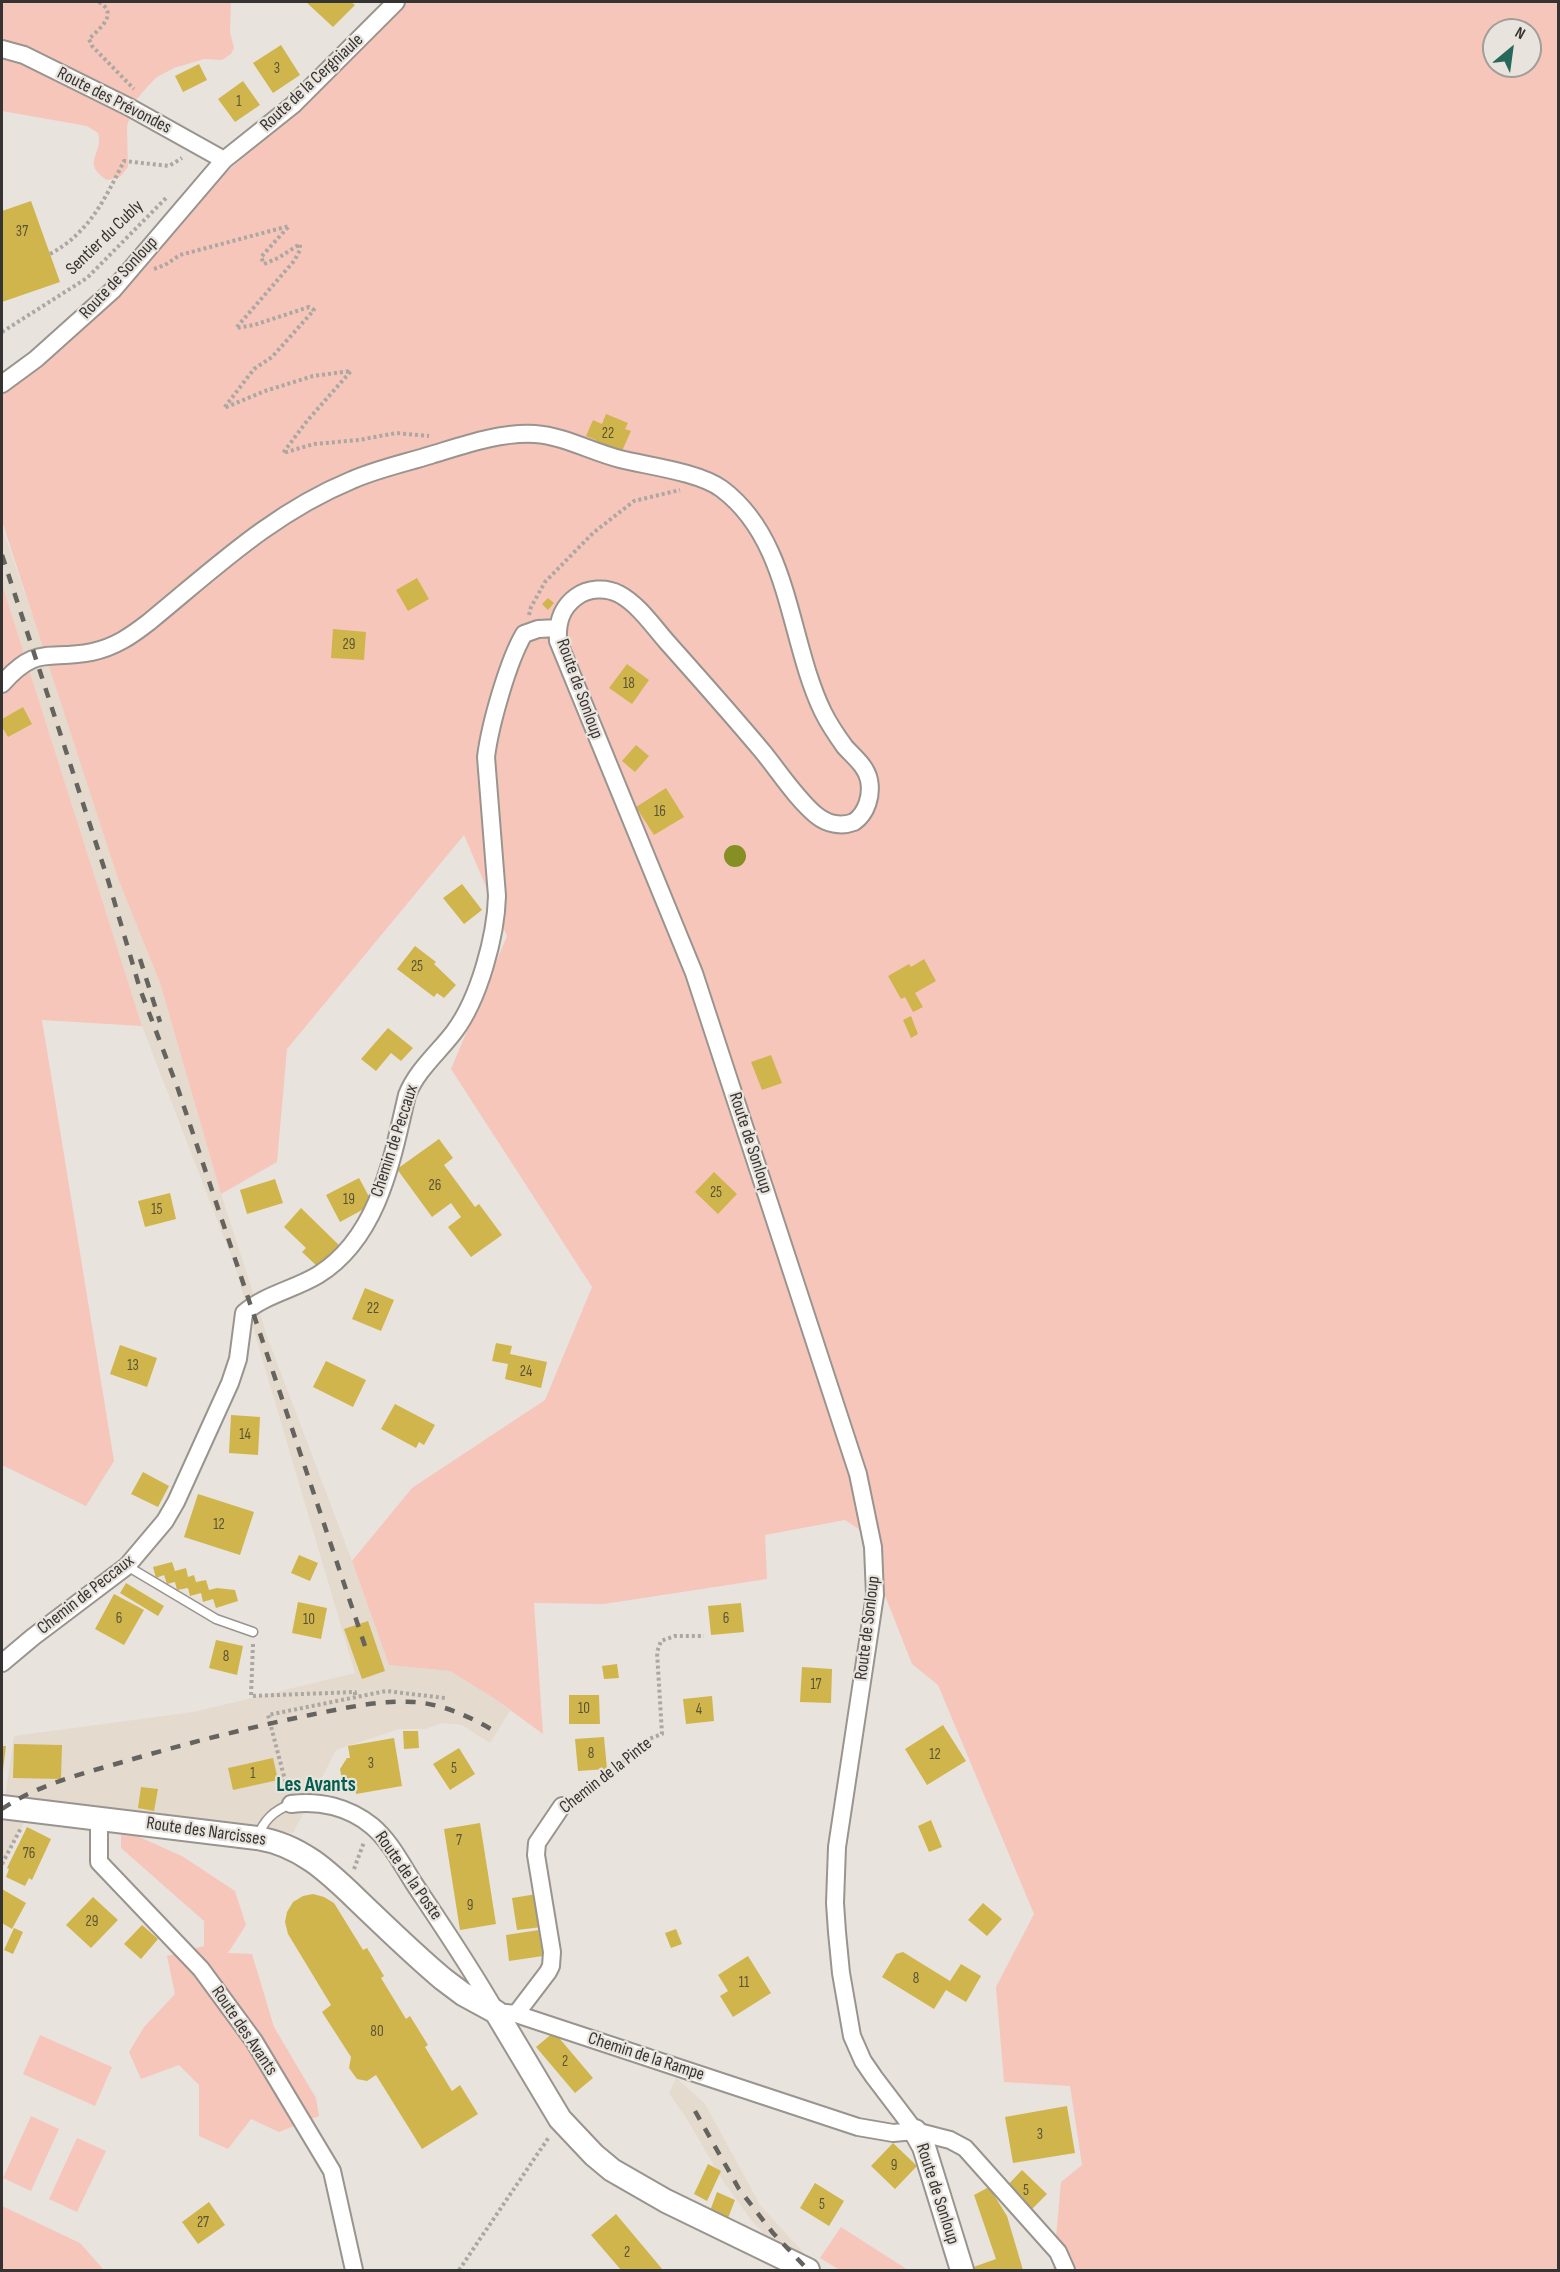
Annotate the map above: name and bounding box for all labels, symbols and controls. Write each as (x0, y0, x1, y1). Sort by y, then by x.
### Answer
north arrow (1482, 18, 1542, 78)
text: N (1512, 23, 1528, 44)
street label: Route de la Cergniaule (256, 30, 368, 136)
house number: 3 (274, 60, 280, 78)
street label: Route des Prévondes (53, 63, 175, 139)
house number: 1 (236, 93, 242, 111)
street label: Sentier du Cubly (62, 196, 148, 280)
house number: 37 (16, 223, 28, 241)
street label: Route de Sonloup (75, 232, 163, 324)
house number: 22 (602, 425, 614, 443)
house number: 29 (343, 636, 355, 654)
street label: Route de Sonloup (551, 636, 607, 742)
house number: 18 (623, 675, 635, 693)
house number: 16 (654, 803, 666, 821)
house number: 25 (411, 958, 423, 976)
street label: Chemin de Peccaux (367, 1082, 423, 1200)
street label: Route de Sonloup (724, 1090, 776, 1196)
house number: 26 (429, 1177, 441, 1195)
house number: 25 (710, 1184, 722, 1202)
house number: 19 (343, 1191, 355, 1209)
house number: 15 (151, 1201, 163, 1219)
house number: 22 (367, 1300, 379, 1318)
house number: 13 (127, 1357, 139, 1375)
house number: 24 (520, 1363, 532, 1381)
house number: 14 (239, 1426, 251, 1444)
house number: 12 (213, 1516, 225, 1534)
street label: Chemin de Peccaux (33, 1551, 139, 1639)
street label: Route de Sonloup (851, 1575, 885, 1681)
house number: 6 (116, 1610, 122, 1628)
house number: 6 (723, 1610, 729, 1628)
house number: 10 (303, 1611, 315, 1629)
house number: 8 (223, 1648, 229, 1666)
house number: 17 (810, 1676, 822, 1694)
house number: 10 (578, 1700, 590, 1718)
house number: 4 (696, 1701, 702, 1719)
street label: Chemin de la Pinte (556, 1733, 656, 1819)
house number: 8 (588, 1745, 594, 1763)
house number: 12 (929, 1746, 941, 1764)
house number: 3 (368, 1755, 374, 1773)
house number: 5 (451, 1760, 457, 1778)
house number: 1 (250, 1765, 256, 1783)
district label: Les Avants (276, 1773, 356, 1799)
street label: Route des Narcisses (145, 1813, 267, 1851)
street label: Route de la Poste (370, 1827, 446, 1925)
house number: 7 (456, 1832, 462, 1850)
house number: 76 (23, 1845, 35, 1863)
house number: 9 (467, 1897, 473, 1915)
house number: 29 (86, 1913, 98, 1931)
house number: 8 (913, 1970, 919, 1988)
house number: 11 (739, 1974, 749, 1992)
street label: Route des Avants (206, 1982, 282, 2080)
house number: 80 (370, 2023, 384, 2041)
street label: Chemin de la Rampe (585, 2028, 707, 2086)
house number: 2 (562, 2053, 568, 2071)
house number: 3 (1037, 2126, 1043, 2144)
street label: Route de Sonloup (911, 2141, 963, 2247)
house number: 9 (891, 2157, 897, 2175)
house number: 5 (1023, 2182, 1029, 2200)
house number: 5 (819, 2196, 825, 2214)
house number: 27 (197, 2214, 209, 2232)
house number: 2 (624, 2244, 630, 2262)

